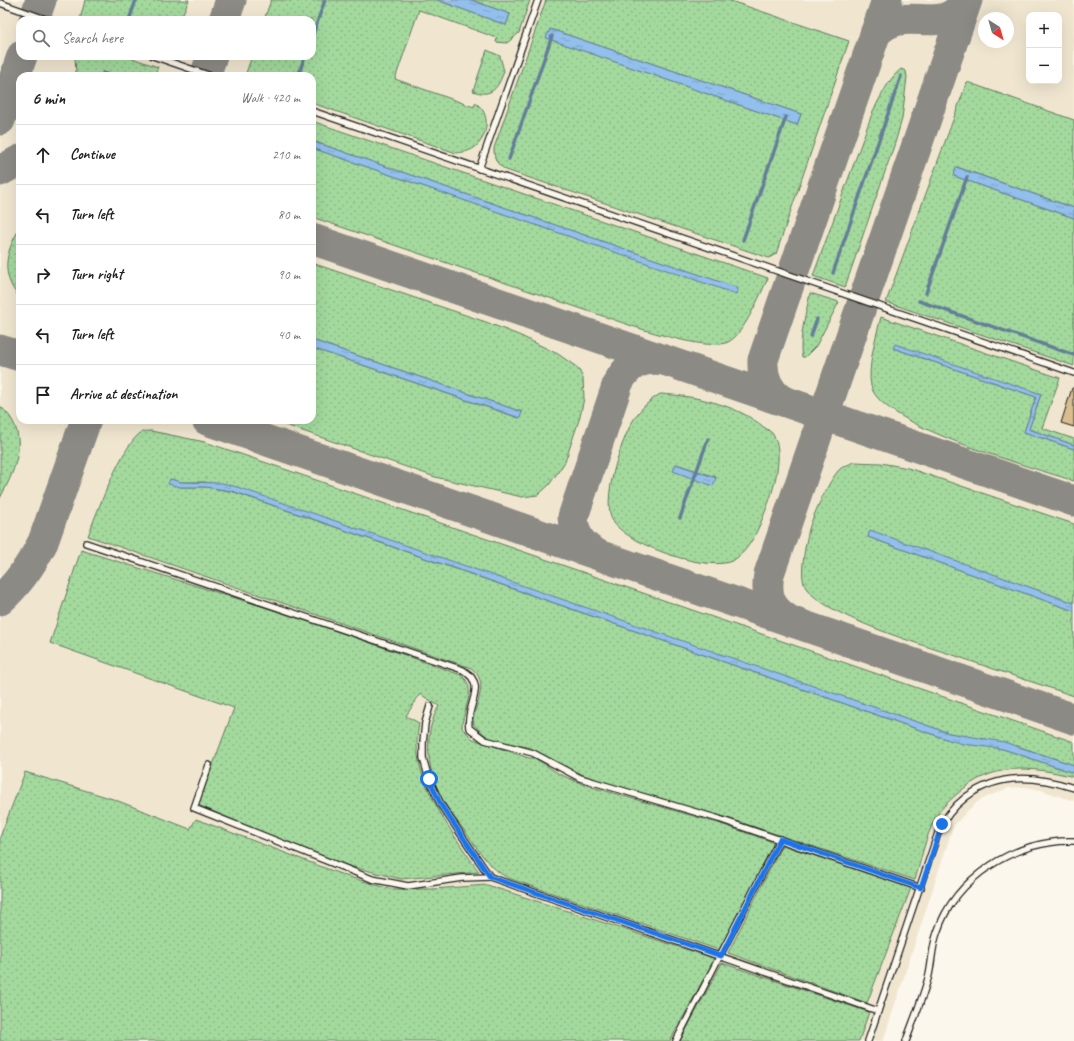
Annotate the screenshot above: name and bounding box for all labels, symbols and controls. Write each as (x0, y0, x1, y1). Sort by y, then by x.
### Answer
north arrow (978, 12, 1014, 48)
map controls (1026, 12, 1062, 84)
button: + (1026, 12, 1062, 48)
search box (16, 16, 316, 60)
icon: search (30, 27, 52, 49)
text: Search here (62, 29, 123, 48)
button: − (1026, 48, 1062, 84)
text: 6 min (32, 88, 65, 109)
text: Walk · 420 m (241, 90, 300, 106)
icon: ahead (32, 144, 54, 166)
text: Continue (70, 145, 115, 164)
text: 210 m (272, 147, 300, 163)
icon: left (32, 204, 54, 226)
text: Turn left (70, 205, 113, 224)
text: 80 m (278, 207, 300, 223)
icon: right (32, 264, 54, 286)
text: Turn right (70, 265, 123, 284)
text: 90 m (278, 267, 300, 283)
icon: left (32, 324, 54, 346)
text: Turn left (70, 325, 113, 344)
text: 40 m (278, 327, 300, 343)
icon: arrive (32, 384, 54, 406)
text: Arrive at destination (70, 385, 177, 404)
route start (420, 770, 438, 788)
route end (933, 815, 951, 833)

